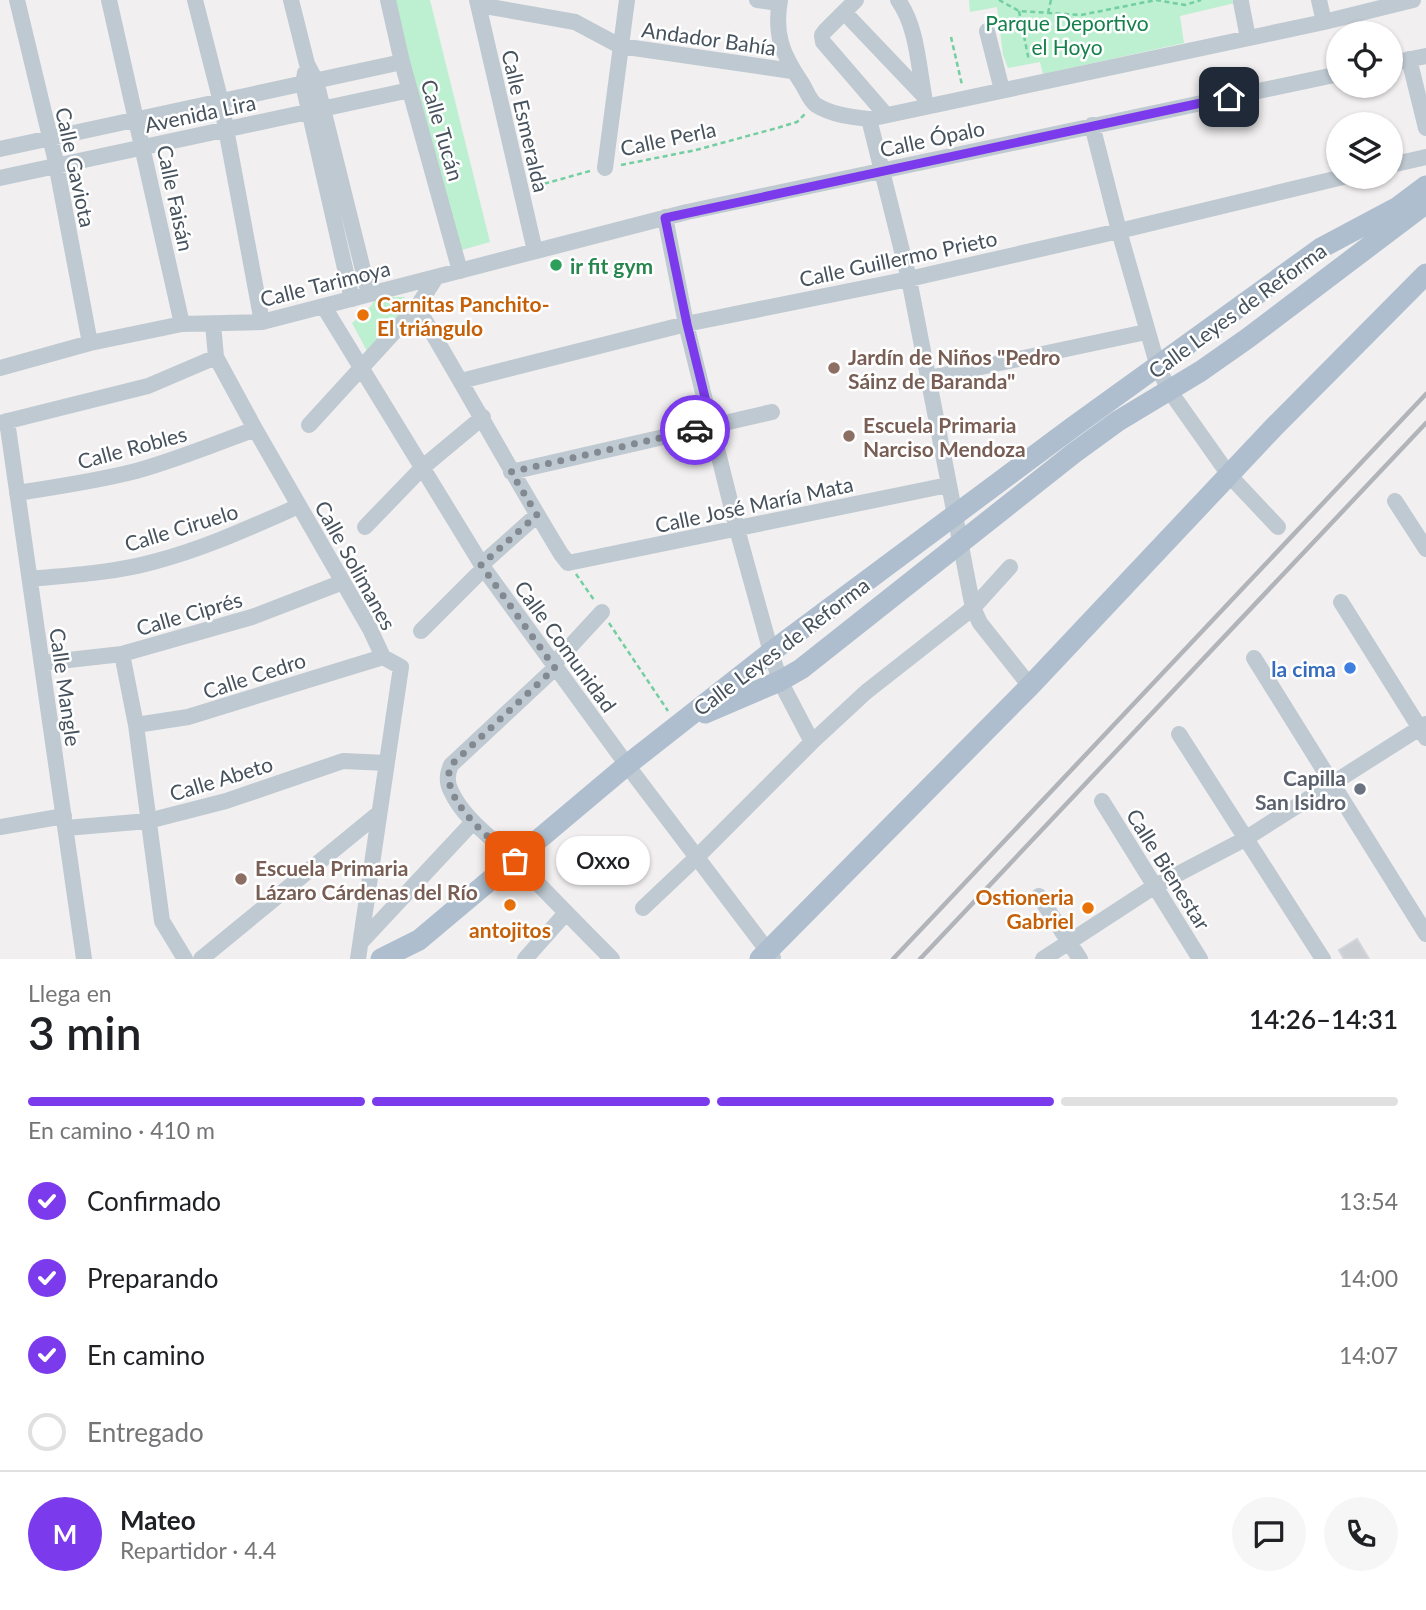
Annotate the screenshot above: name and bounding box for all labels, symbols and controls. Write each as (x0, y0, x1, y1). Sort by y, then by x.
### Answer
park label: Parque Deportivo el Hoyo (985, 10, 1149, 59)
street label: Andador Bahía (640, 16, 778, 60)
map controls (1326, 21, 1403, 189)
button: locate (1326, 21, 1403, 98)
street label: Calle Esmeralda (497, 47, 555, 195)
pin (1199, 67, 1259, 127)
street label: Calle Tucán (417, 76, 469, 184)
icon: home (1210, 78, 1248, 116)
street label: Avenida Lira (142, 89, 258, 137)
street label: Calle Gaviota (51, 105, 101, 229)
button: layers (1326, 112, 1403, 189)
street label: Calle Ópalo (877, 115, 987, 161)
street label: Calle Perla (618, 116, 718, 160)
street label: Calle Faisán (153, 143, 199, 253)
street label: Calle Guillermo Prieto (797, 225, 999, 291)
street label: Calle Leyes de Reforma (1143, 237, 1331, 383)
place label: ir fit gym (570, 253, 653, 278)
street label: Calle Tarimoya (257, 255, 393, 311)
marker: ir fit gym (548, 257, 564, 273)
place label: Carnitas Panchito- El triángulo (377, 291, 549, 340)
marker: Carnitas Panchito- El triángulo (355, 307, 371, 323)
place label: Jardín de Niños "Pedro Sáinz de Baranda" (848, 344, 1060, 393)
marker: Jardín de Niños "Pedro Sáinz de Baranda" (826, 360, 842, 376)
courier (660, 395, 730, 465)
icon: car (676, 411, 714, 449)
place label: Escuela Primaria Narciso Mendoza (863, 412, 1026, 461)
street label: Calle Robles (75, 420, 189, 474)
marker: Escuela Primaria Narciso Mendoza (841, 428, 857, 444)
street label: Calle José María Mata (653, 471, 855, 537)
street label: Calle Solimanes (310, 496, 402, 634)
street label: Calle Ciruelo (121, 498, 241, 556)
street label: Calle Leyes de Reforma (688, 572, 874, 720)
street label: Calle Comunidad (510, 575, 622, 717)
street label: Calle Ciprés (133, 586, 245, 640)
street label: Calle Mangle (45, 626, 87, 748)
street label: Calle Cedro (199, 647, 309, 703)
place label: la cima (1271, 656, 1336, 681)
marker: la cima (1342, 660, 1358, 676)
street label: Calle Abeto (166, 750, 276, 806)
place label: Capilla San Isidro (1255, 765, 1346, 814)
marker: Capilla San Isidro (1352, 781, 1368, 797)
street label: Calle Bienestar (1122, 804, 1216, 934)
pin (485, 831, 545, 891)
callout: Oxxo (557, 836, 652, 886)
icon: bag (496, 842, 534, 880)
text: Oxxo (576, 846, 630, 874)
place label: Escuela Primaria Lázaro Cárdenas del Río (255, 855, 478, 904)
marker: Escuela Primaria Lázaro Cárdenas del Río (233, 871, 249, 887)
place label: Ostioneria Gabriel (975, 884, 1074, 933)
marker: antojitos (502, 897, 518, 913)
marker: Ostioneria Gabriel (1080, 900, 1096, 916)
place label: antojitos (469, 917, 551, 942)
text: Llega en (28, 979, 112, 1007)
text: 14:26–14:31 (1249, 1003, 1398, 1035)
text: 3 min (28, 1005, 142, 1060)
text: En camino · 410 m (28, 1116, 215, 1144)
icon: check (28, 1182, 66, 1220)
text: Confirmado (87, 1185, 221, 1217)
text: 13:54 (1339, 1187, 1398, 1215)
icon: check (28, 1259, 66, 1297)
text: Preparando (87, 1262, 219, 1294)
text: 14:00 (1339, 1264, 1398, 1292)
icon: check (28, 1336, 66, 1374)
text: En camino (87, 1339, 205, 1371)
text: 14:07 (1339, 1341, 1398, 1369)
text: Entregado (87, 1416, 204, 1448)
button: chat (1232, 1497, 1306, 1571)
button: phone (1324, 1497, 1398, 1571)
text: Mateo (120, 1504, 196, 1536)
text: M (53, 1518, 77, 1550)
text: Repartidor · 4.4 (120, 1536, 276, 1564)

